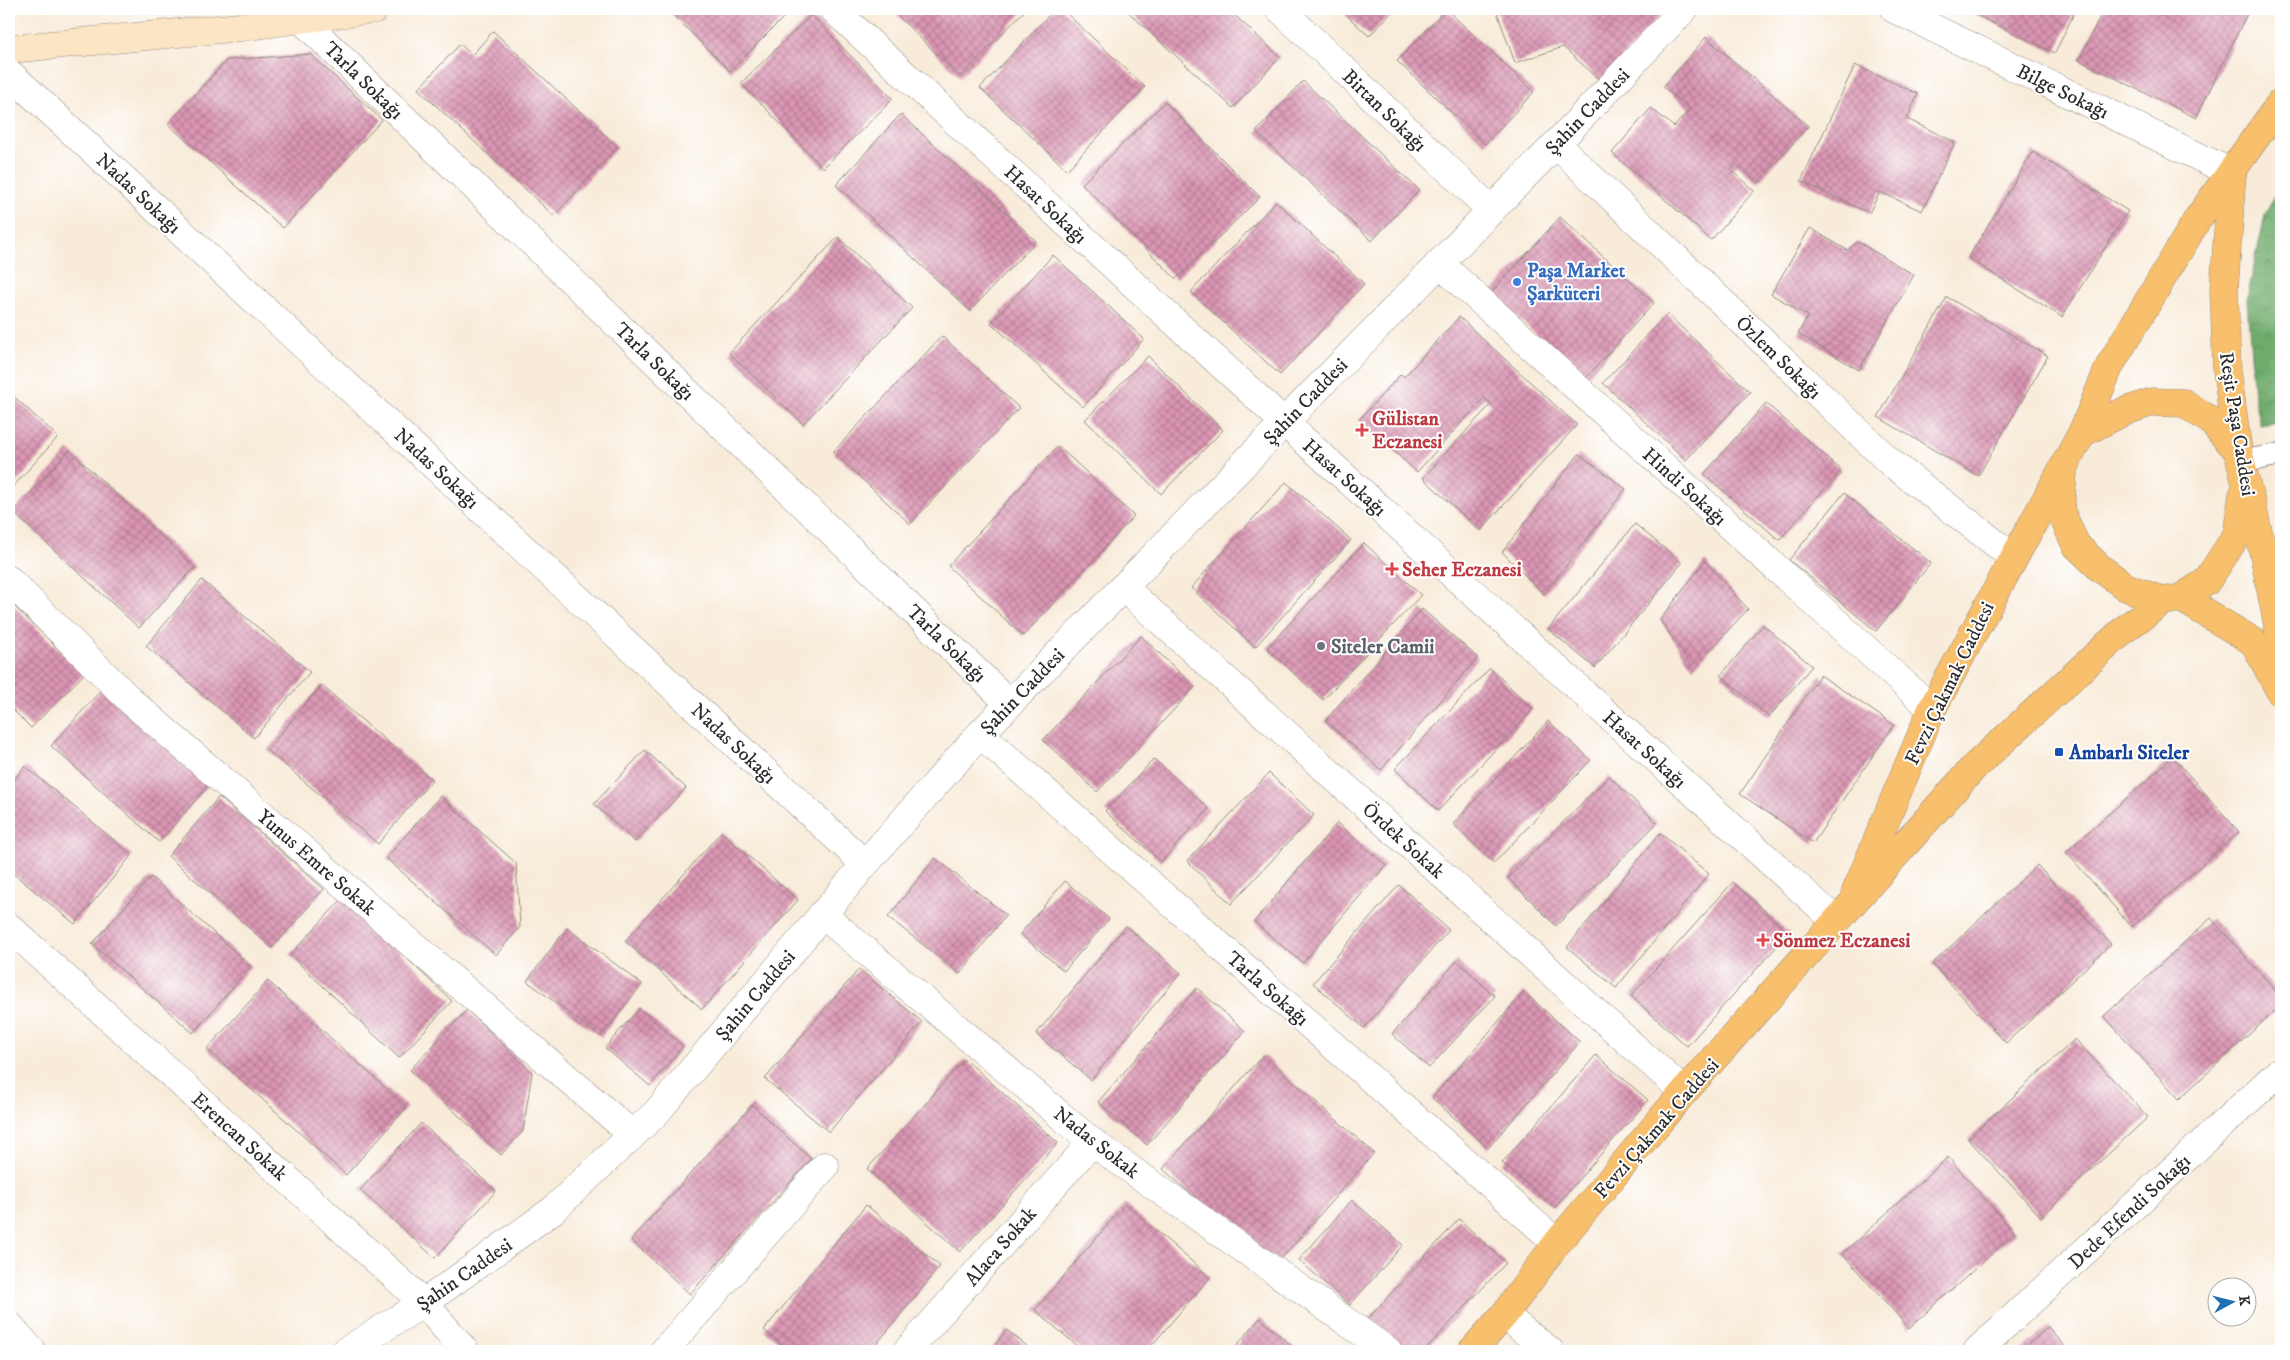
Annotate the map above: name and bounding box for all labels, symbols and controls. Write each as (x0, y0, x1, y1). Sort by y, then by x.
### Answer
street label: Tarla Sokağı (318, 37, 408, 125)
street label: Bilge Sokağı (2012, 59, 2113, 125)
street label: Şahin Caddesi (1540, 63, 1636, 161)
street label: Birtan Sokağı (1336, 64, 1432, 158)
street label: Nadas Sokağı (90, 148, 186, 240)
street label: Hasat Sokağı (998, 160, 1092, 250)
place label: Paşa Market Şarküteri (1527, 259, 1626, 307)
marker: Paşa Market Şarküteri (1511, 276, 1523, 288)
street label: Özlem Sokağı (1730, 311, 1826, 405)
street label: Tarla Sokağı (609, 318, 699, 406)
street label: Reşit Paşa Caddesi (2213, 350, 2260, 498)
street label: Şahin Caddesi (1258, 353, 1354, 451)
place label: Gülistan Eczanesi (1372, 407, 1442, 455)
street label: Nadas Sokağı (388, 423, 484, 515)
marker: Gülistan Eczanesi (1356, 424, 1368, 436)
street label: Hasat Sokağı (1297, 434, 1391, 522)
street label: Hindi Sokağı (1637, 443, 1731, 532)
place label: Seher Eczanesi (1402, 558, 1522, 583)
marker: Seher Eczanesi (1386, 563, 1398, 575)
street label: Fevzi Çakmak Caddesi (1900, 598, 2001, 769)
street label: Tarla Sokağı (901, 600, 991, 688)
place label: Siteler Camii (1331, 635, 1434, 660)
marker: Siteler Camii (1315, 640, 1327, 652)
street label: Şahin Caddesi (975, 643, 1071, 741)
street label: Nadas Sokağı (685, 698, 781, 790)
street label: Hasat Sokağı (1597, 706, 1691, 794)
place label: Ambarlı Siteler (2068, 741, 2190, 766)
marker: Ambarlı Siteler (2053, 746, 2065, 758)
street label: Ördek Sokak (1357, 798, 1449, 885)
street label: Yunus Emre Sokak (251, 805, 381, 922)
place label: Sönmez Eczanesi (1773, 929, 1910, 954)
marker: Sönmez Eczanesi (1757, 934, 1769, 946)
street label: Şahin Caddesi (711, 945, 801, 1047)
street label: Tarla Sokağı (1221, 946, 1313, 1032)
street label: Fevzi Çakmak Caddesi (1589, 1054, 1725, 1204)
street label: Erencan Sokak (186, 1087, 292, 1187)
street label: Nadas Sokak (1048, 1102, 1144, 1185)
street label: Dede Efendi Sokağı (2064, 1149, 2196, 1275)
street label: Alaca Sokak (960, 1202, 1042, 1292)
street label: Şahin Caddesi (412, 1233, 518, 1317)
north arrow (2208, 1278, 2258, 1328)
text: K (2234, 1295, 2254, 1308)

